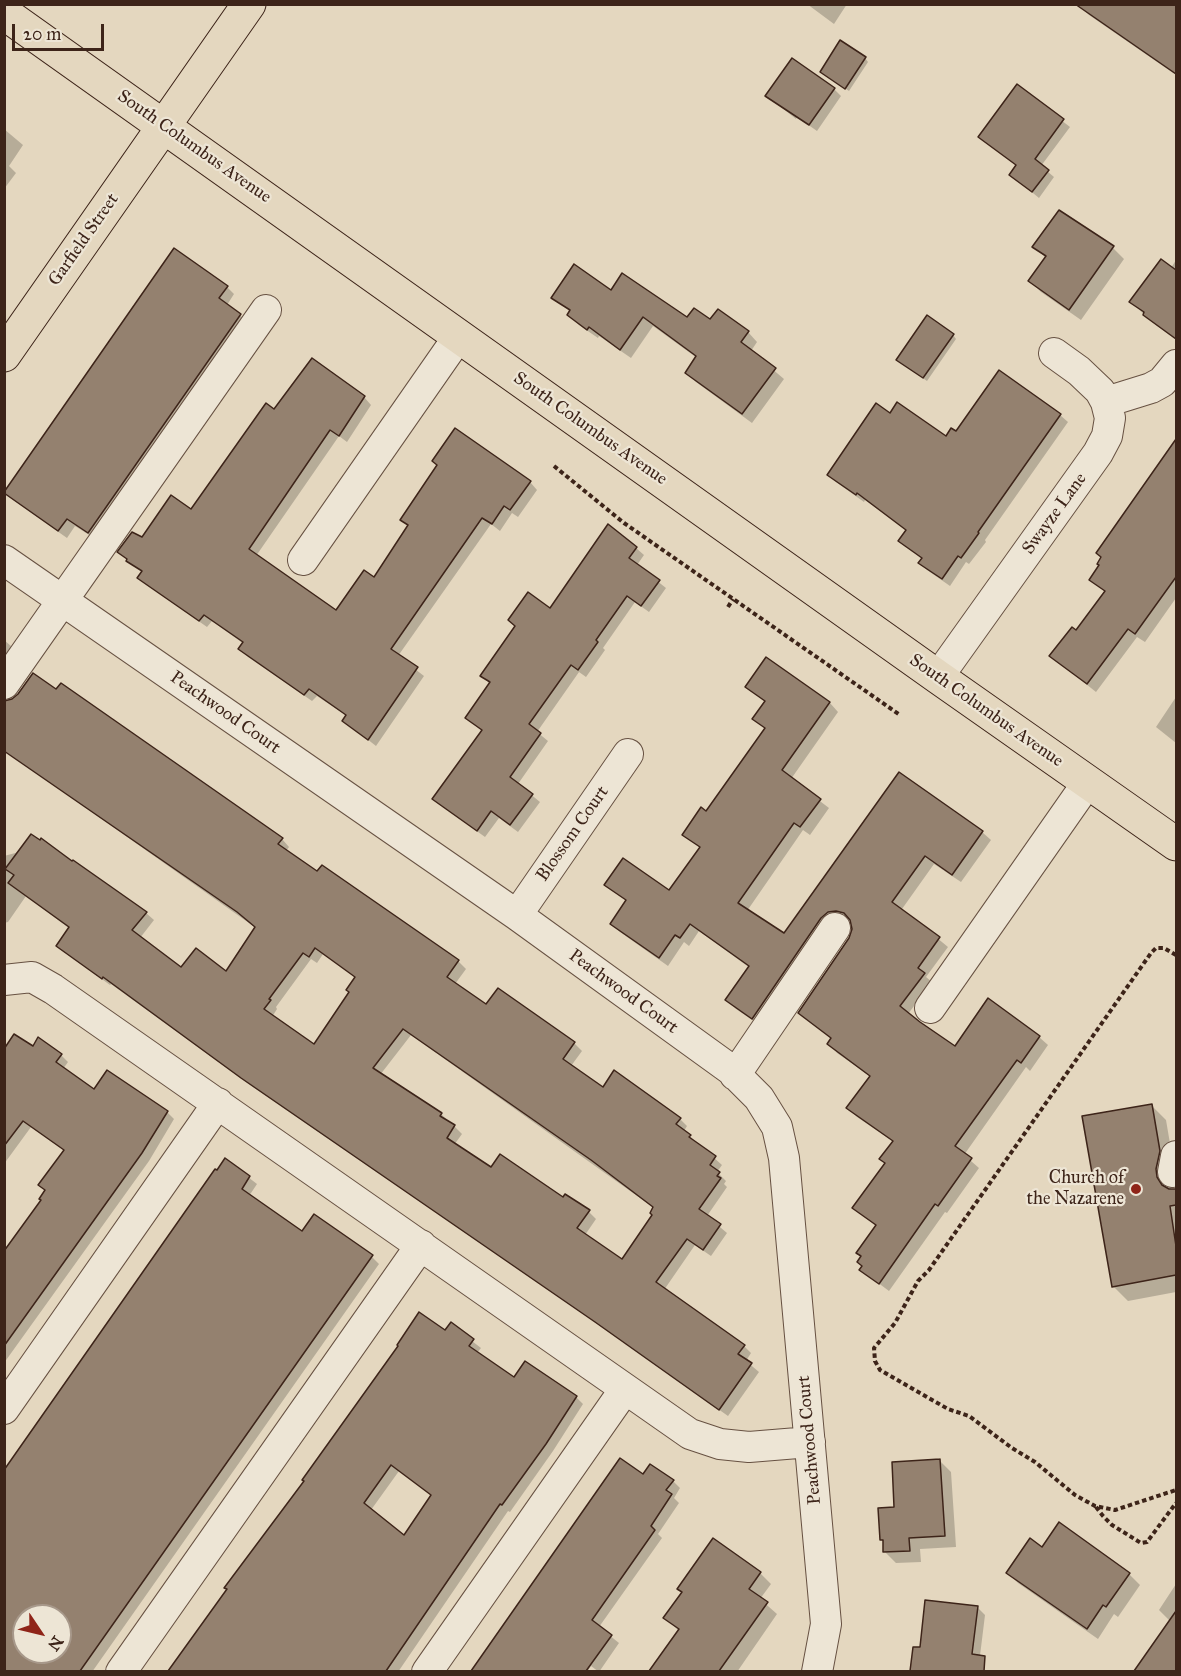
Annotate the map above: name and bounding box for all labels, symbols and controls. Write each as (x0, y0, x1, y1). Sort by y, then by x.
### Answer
scale bar (15, 12, 106, 50)
text: 20 m (23, 23, 61, 45)
street label: South Columbus Avenue (113, 86, 275, 208)
street label: Garfield Street (44, 190, 124, 290)
street label: South Columbus Avenue (509, 368, 671, 490)
street label: Swayze Lane (1018, 469, 1092, 559)
street label: South Columbus Avenue (905, 650, 1067, 772)
street label: Peachwood Court (166, 667, 284, 759)
street label: Blossom Court (532, 782, 614, 886)
street label: Peachwood Court (564, 945, 682, 1039)
place label: Church of the Nazarene (1027, 1168, 1124, 1210)
marker: Church of the Nazarene (1129, 1182, 1143, 1196)
street label: Peachwood Court (794, 1375, 826, 1505)
north arrow (12, 1604, 72, 1664)
text: N (44, 1632, 67, 1654)

